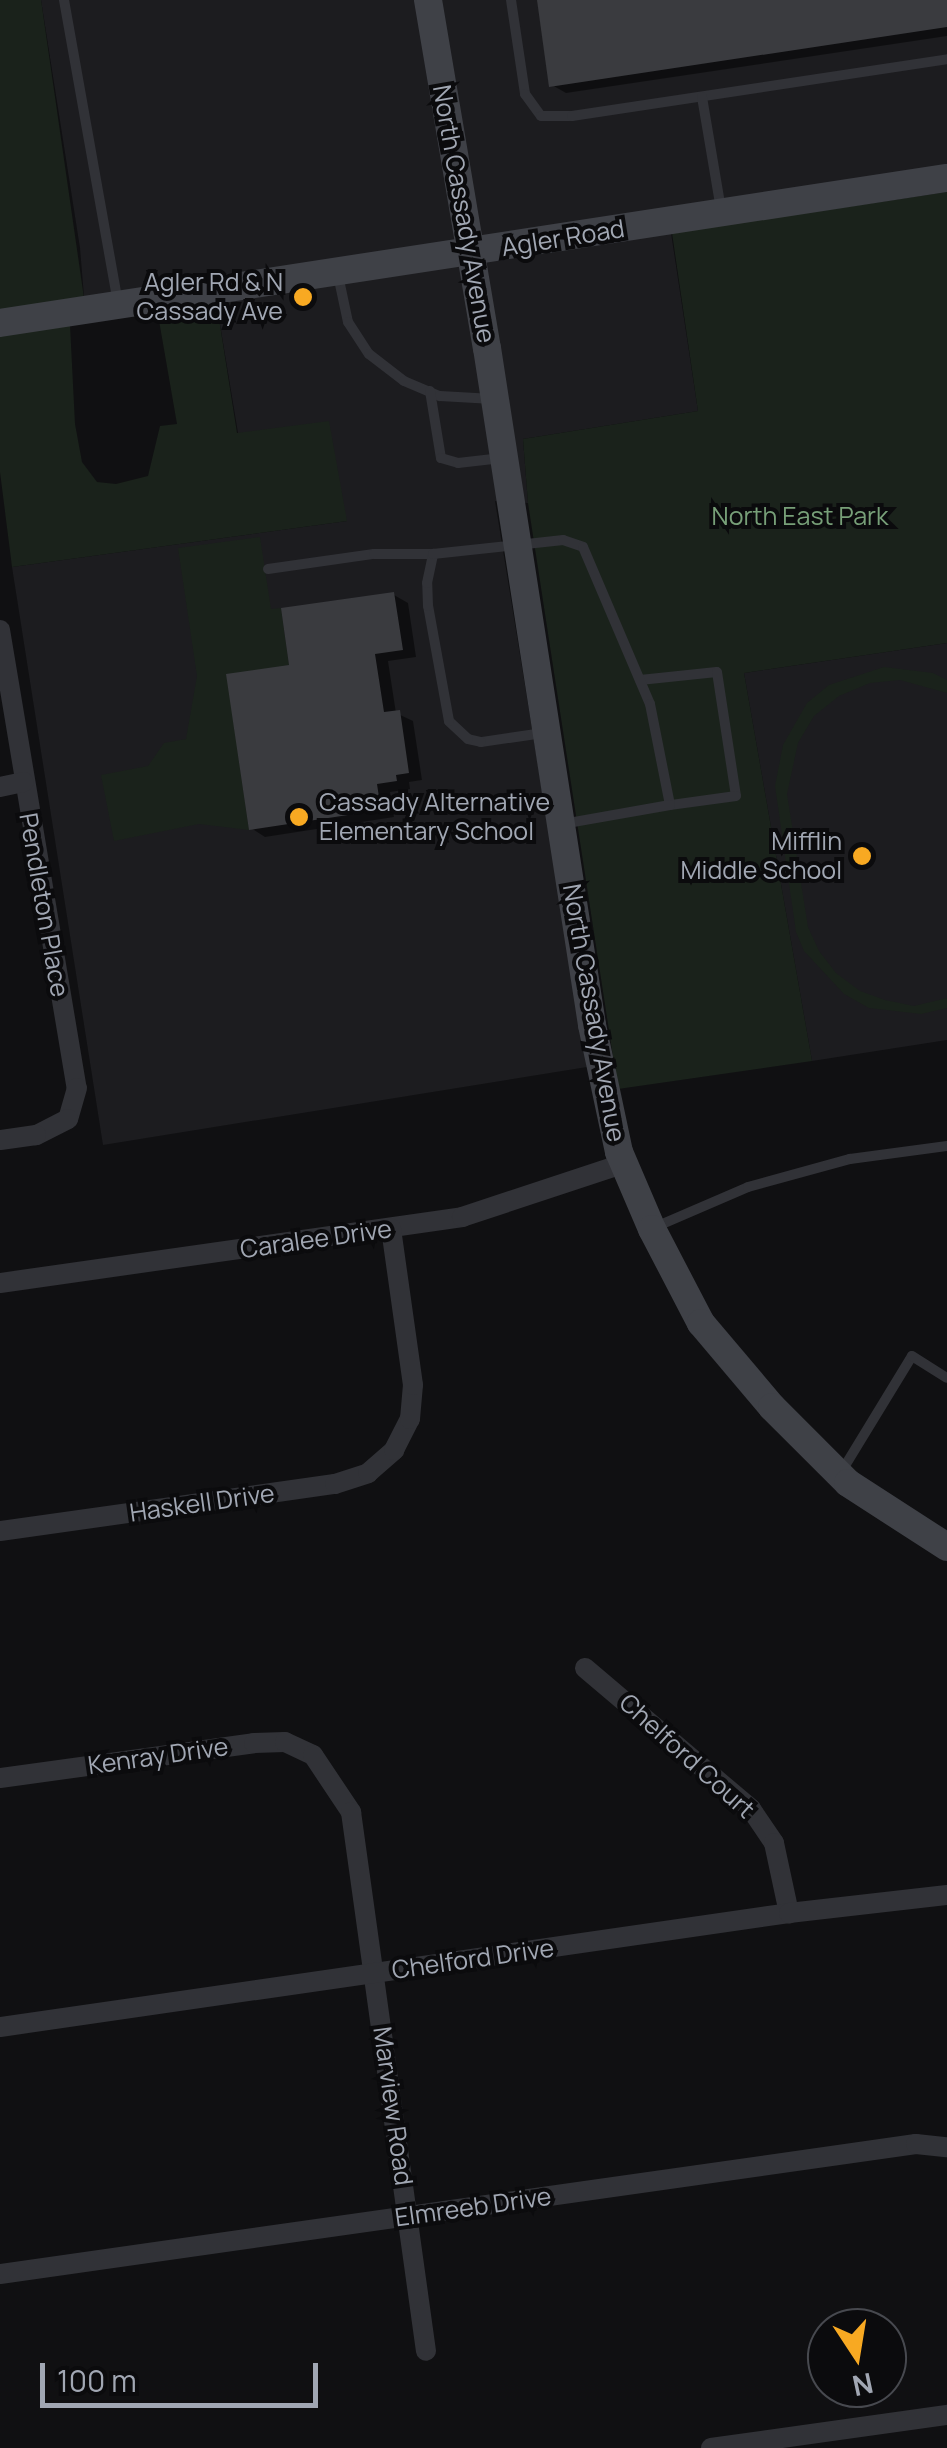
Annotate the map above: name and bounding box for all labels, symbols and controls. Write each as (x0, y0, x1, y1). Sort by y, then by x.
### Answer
street label: North Cassady Avenue (427, 83, 501, 345)
street label: Agler Road (499, 213, 627, 263)
place label: Agler Rd & N Cassady Ave (136, 268, 283, 327)
marker: Agler Rd & N Cassady Ave (292, 286, 314, 308)
park label: North East Park (712, 501, 888, 531)
place label: Cassady Alternative Elementary School (319, 788, 550, 847)
marker: Cassady Alternative Elementary School (288, 806, 310, 828)
street label: Pendleton Place (13, 811, 75, 999)
place label: Mifflin Middle School (681, 827, 842, 886)
marker: Mifflin Middle School (851, 845, 873, 867)
street label: North Cassady Avenue (557, 882, 631, 1144)
street label: Caralee Drive (238, 1214, 394, 1264)
street label: Haskell Drive (128, 1478, 276, 1528)
street label: Chelford Court (613, 1687, 761, 1825)
street label: Kenray Drive (86, 1731, 230, 1781)
street label: Chelford Drive (390, 1933, 556, 1985)
street label: Marview Road (367, 2025, 419, 2187)
street label: Elmreeb Drive (393, 2181, 553, 2233)
north arrow (807, 2308, 907, 2408)
scale bar (45, 2343, 322, 2405)
text: 100 m (57, 2360, 137, 2401)
text: N (849, 2365, 877, 2406)

